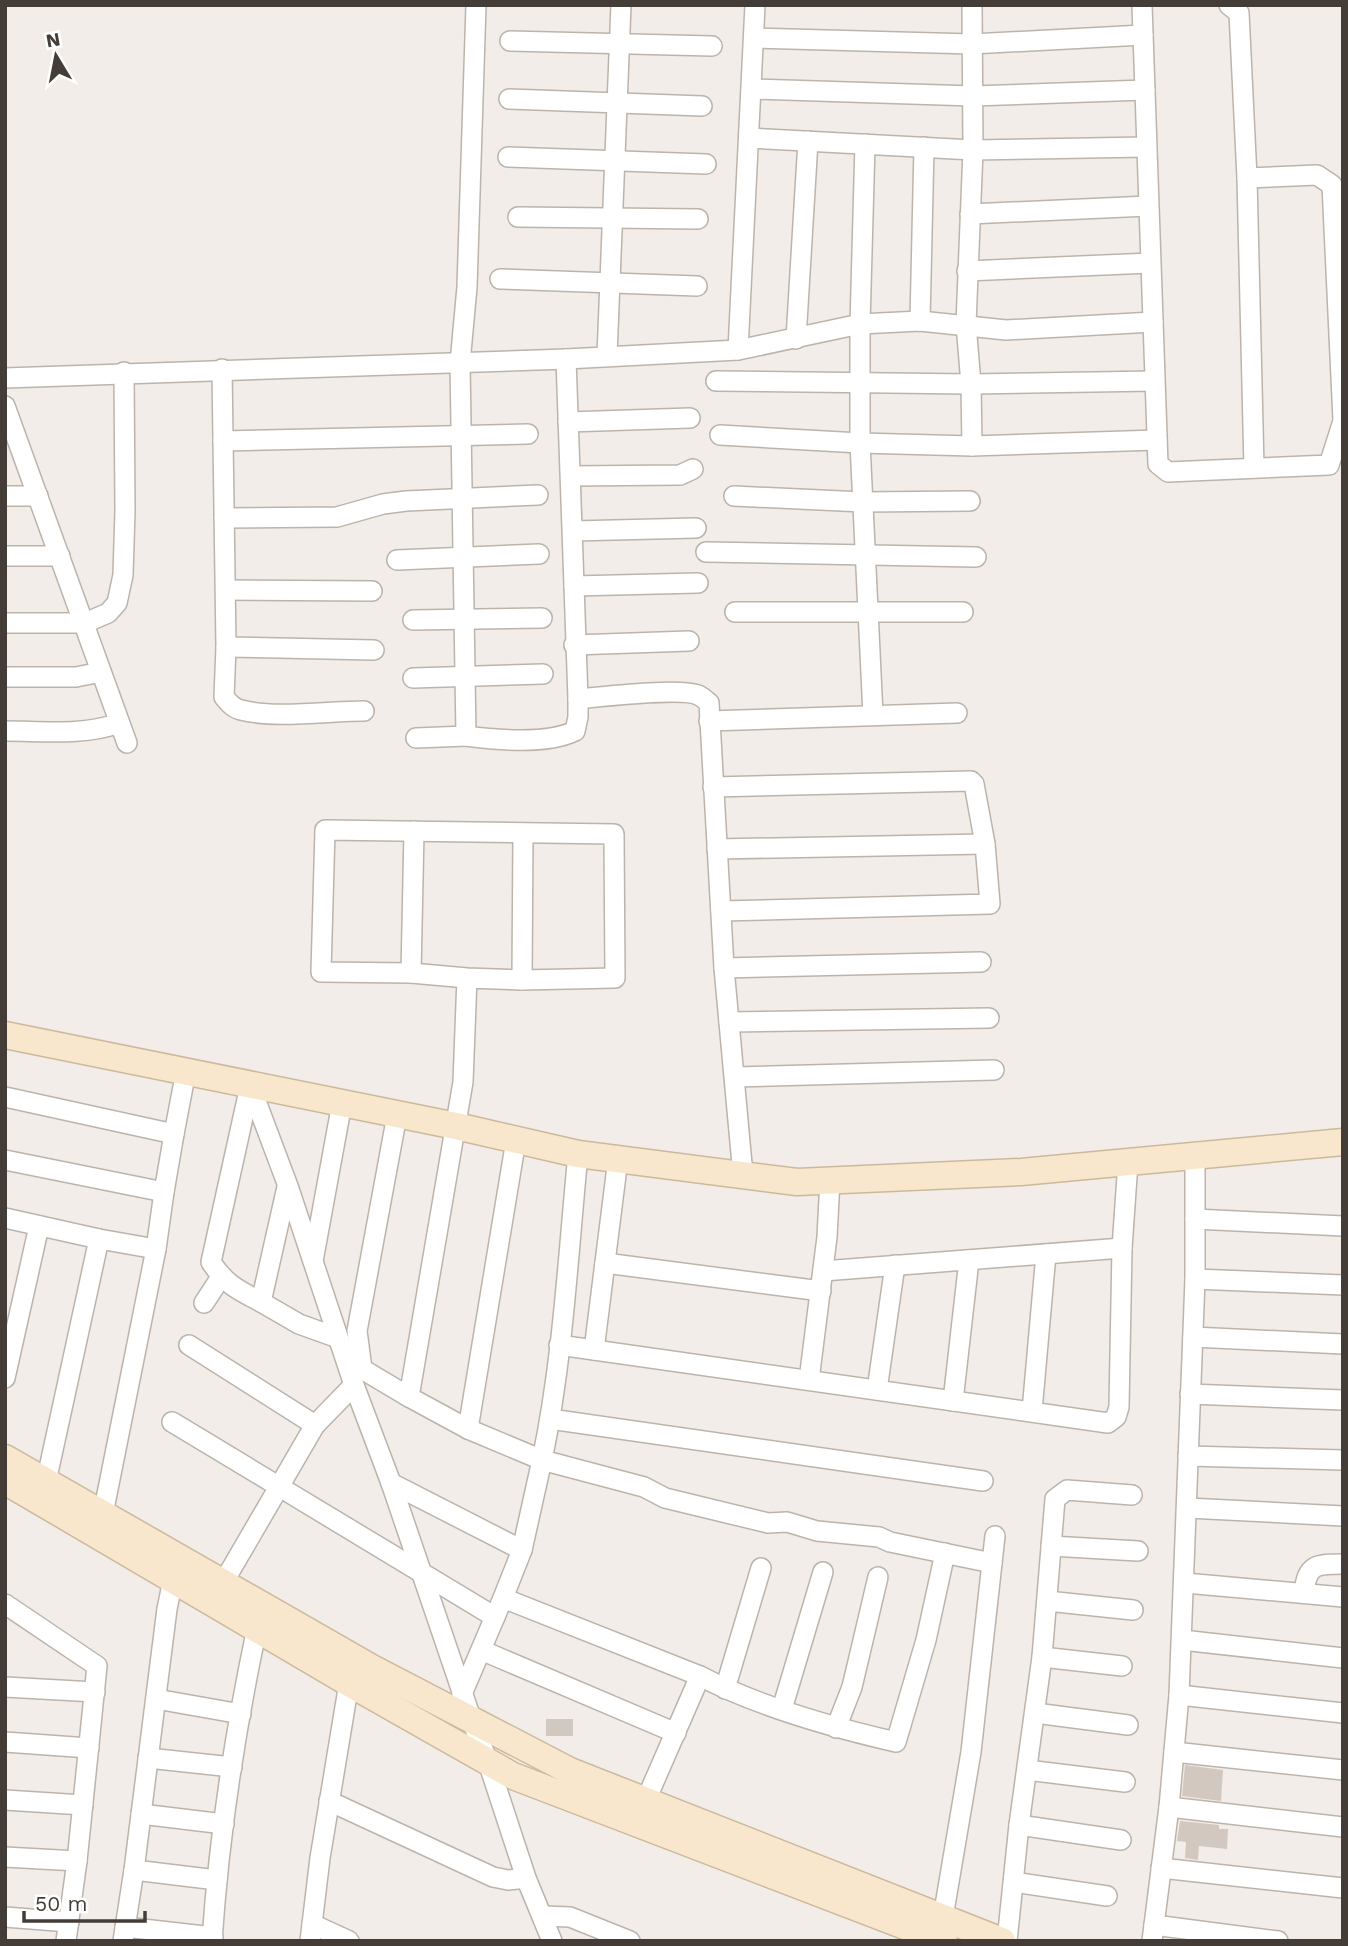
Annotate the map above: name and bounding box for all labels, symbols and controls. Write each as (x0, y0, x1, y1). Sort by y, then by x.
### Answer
north arrow (21, 21, 91, 91)
text: N (44, 27, 62, 52)
scale bar (24, 1880, 145, 1924)
text: 50 m (35, 1891, 87, 1916)

